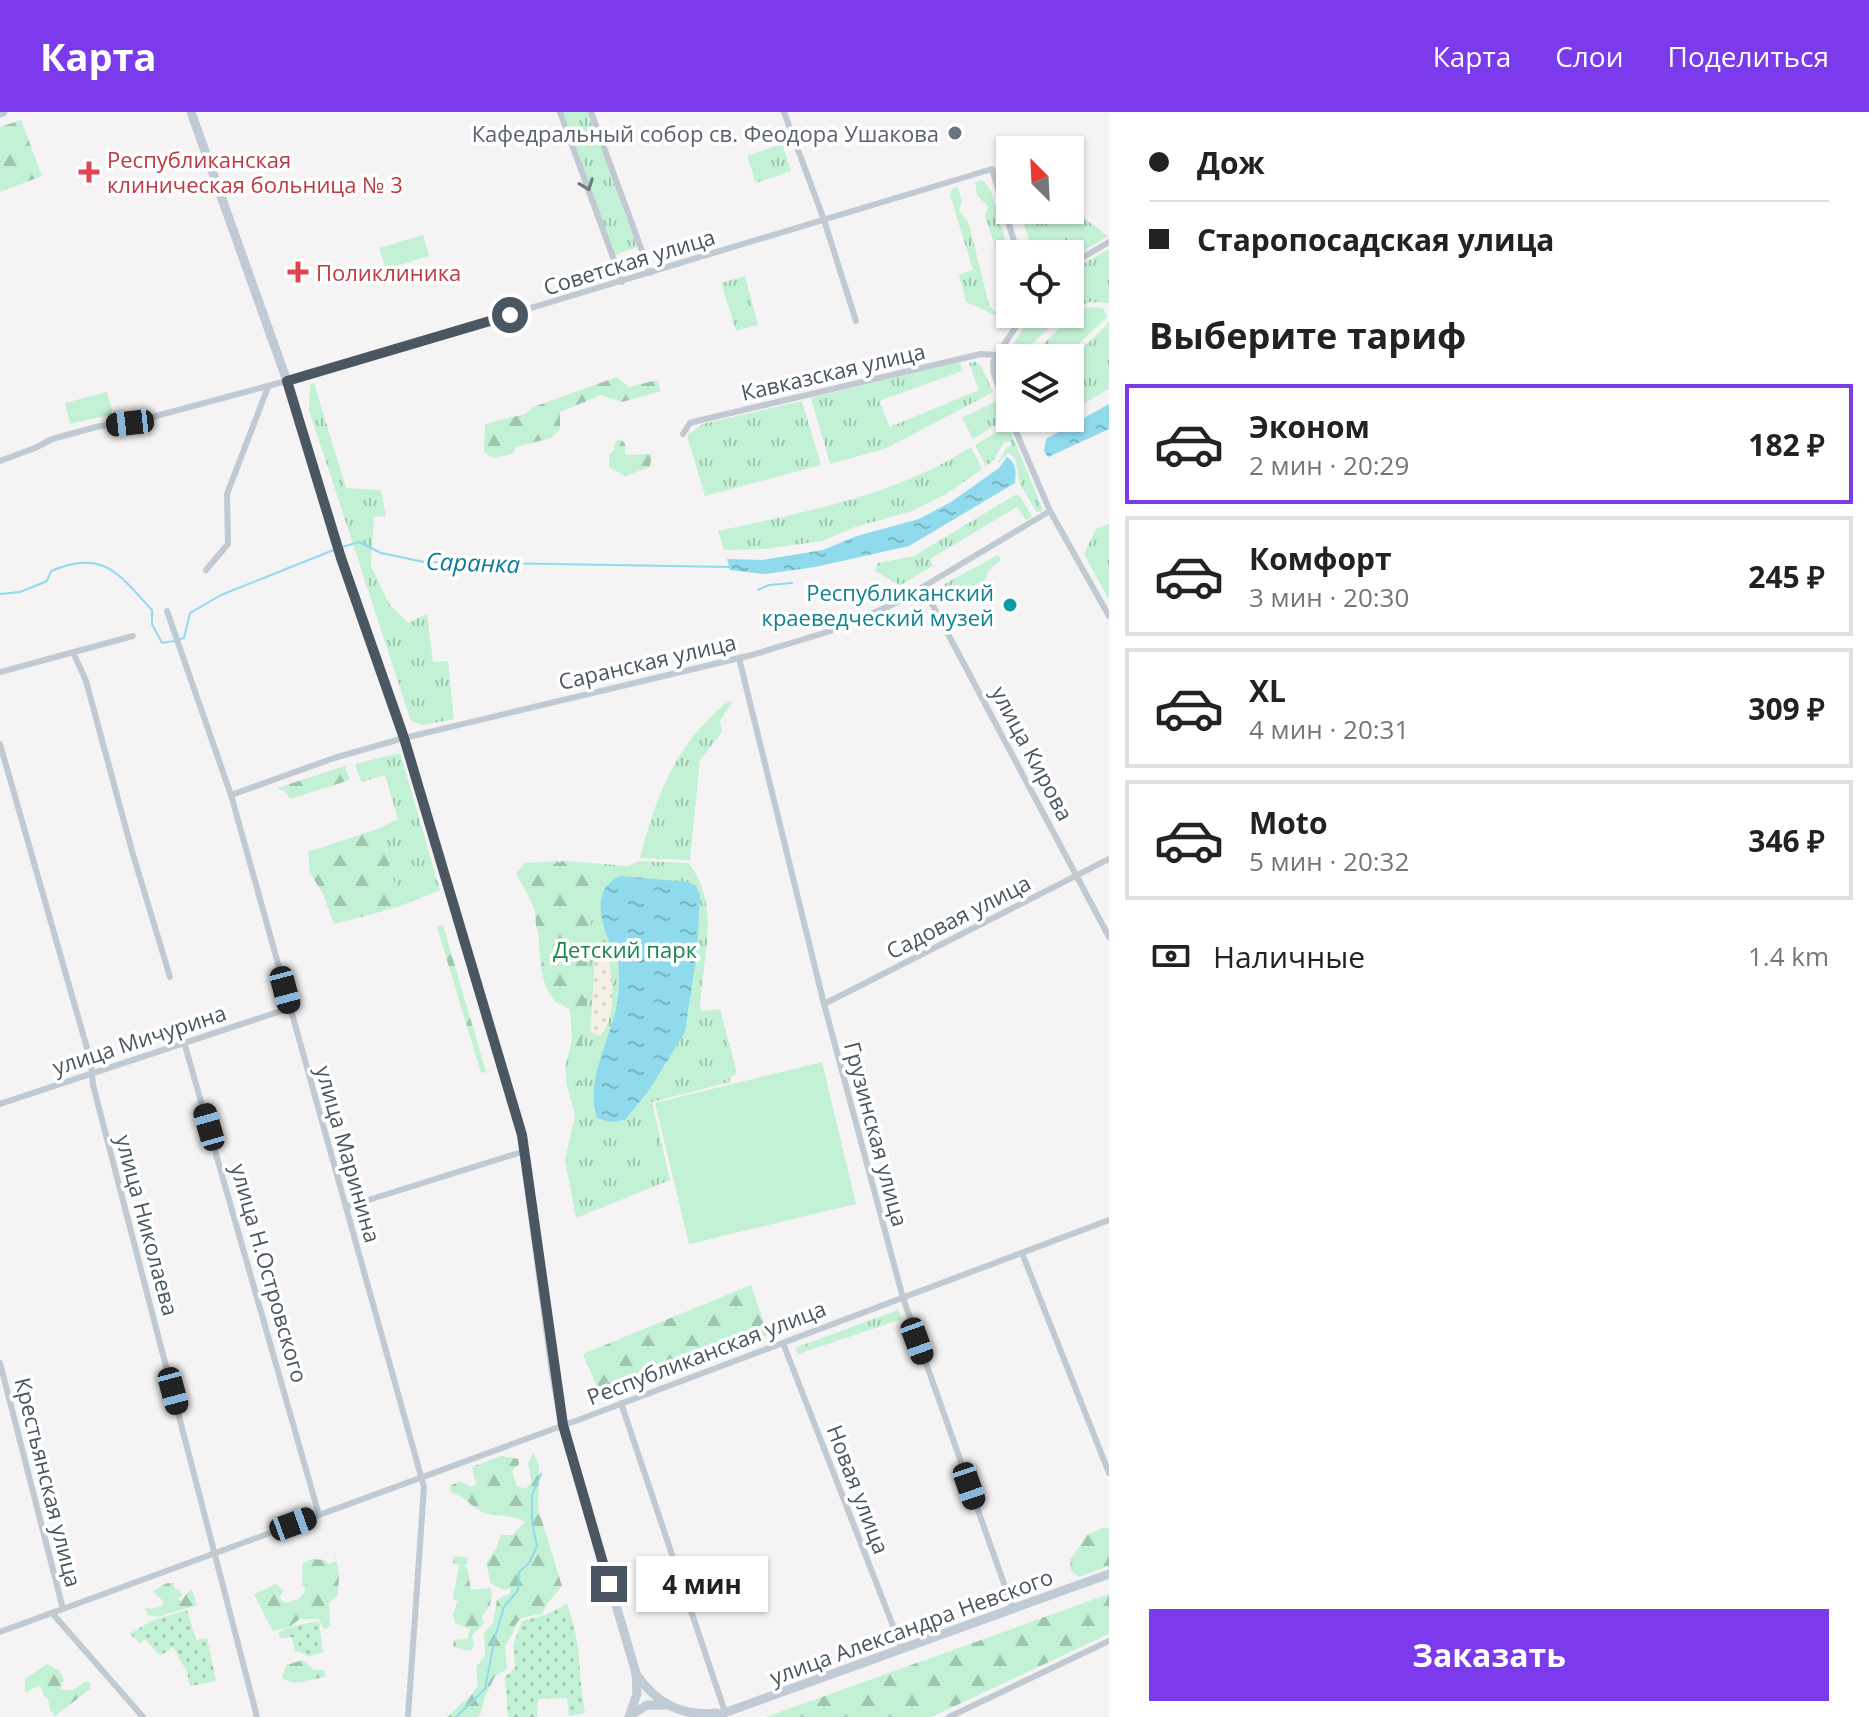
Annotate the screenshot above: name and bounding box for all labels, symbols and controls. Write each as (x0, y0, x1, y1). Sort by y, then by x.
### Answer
text: Карта (40, 30, 157, 82)
text: Карта (1433, 37, 1511, 75)
text: Слои (1555, 37, 1624, 75)
text: Поделиться (1668, 37, 1829, 75)
place label: Кафедральный собор св. Феодора Ушакова (472, 118, 939, 148)
marker: Кафедральный собор св. Феодора Ушакова (946, 124, 964, 142)
north arrow (996, 136, 1084, 224)
map controls (996, 136, 1084, 432)
text: Дож (1197, 142, 1265, 183)
place label: Республиканская клиническая больница № 3 (107, 144, 403, 199)
marker: Республиканская клиническая больница № 3 (78, 161, 100, 183)
one-way arrow (577, 177, 594, 191)
text: Старопосадская улица (1197, 219, 1554, 260)
street label: Советская улица (539, 221, 719, 301)
button: locate (996, 240, 1084, 328)
place label: Поликлиника (316, 257, 461, 287)
marker: Поликлиника (287, 261, 309, 283)
route start (492, 297, 528, 333)
text: Выберите тариф (1149, 311, 1466, 360)
street label: Кавказская улица (738, 335, 928, 407)
button: layers (996, 344, 1084, 432)
text: Эконом (1249, 406, 1370, 447)
icon: car (1153, 408, 1225, 480)
car (105, 409, 155, 437)
text: 182 ₽ (1748, 424, 1825, 465)
text: 2 мин · 20:29 (1249, 447, 1409, 483)
text: Комфорт (1249, 538, 1392, 579)
icon: car (1153, 540, 1225, 612)
water label: Саранка (425, 544, 521, 580)
text: 245 ₽ (1748, 556, 1825, 597)
place label: Республиканский краеведческий музей (762, 577, 994, 632)
text: 3 мин · 20:30 (1249, 579, 1409, 615)
marker: Республиканский краеведческий музей (1001, 596, 1019, 614)
street label: Саранская улица (555, 626, 739, 696)
text: XL (1249, 670, 1286, 711)
icon: car (1153, 672, 1225, 744)
street label: улица Кирова (985, 681, 1081, 825)
text: 309 ₽ (1748, 688, 1825, 729)
text: 4 мин · 20:31 (1249, 711, 1409, 747)
text: Moto (1249, 802, 1327, 843)
icon: car (1153, 804, 1225, 876)
text: 346 ₽ (1748, 820, 1825, 861)
text: 5 мин · 20:32 (1249, 843, 1409, 879)
street label: Садовая улица (881, 867, 1035, 965)
park label: Детский парк (553, 934, 698, 964)
icon: cash (1149, 934, 1193, 978)
text: Наличные (1213, 936, 1365, 977)
text: 1.4 km (1748, 938, 1829, 974)
car (267, 964, 303, 1016)
street label: улица Мичурина (48, 997, 230, 1081)
street label: Грузинская улица (838, 1038, 916, 1230)
street label: улица Маринина (309, 1062, 389, 1246)
car (191, 1101, 227, 1153)
street label: улица Николаева (109, 1131, 187, 1319)
street label: улица Н.Островского (224, 1160, 316, 1386)
street label: Республиканская улица (582, 1293, 830, 1411)
car (898, 1314, 936, 1368)
car (155, 1365, 191, 1417)
street label: Крестьянская улица (8, 1374, 90, 1590)
street label: Новая улица (821, 1420, 897, 1558)
car (950, 1459, 988, 1513)
car (266, 1505, 320, 1543)
callout: 4 мин (637, 1556, 769, 1612)
street label: улица Александра Невского (765, 1561, 1057, 1691)
route end (591, 1566, 627, 1602)
text: 4 мин (662, 1566, 742, 1602)
button: Заказать (1149, 1609, 1829, 1701)

